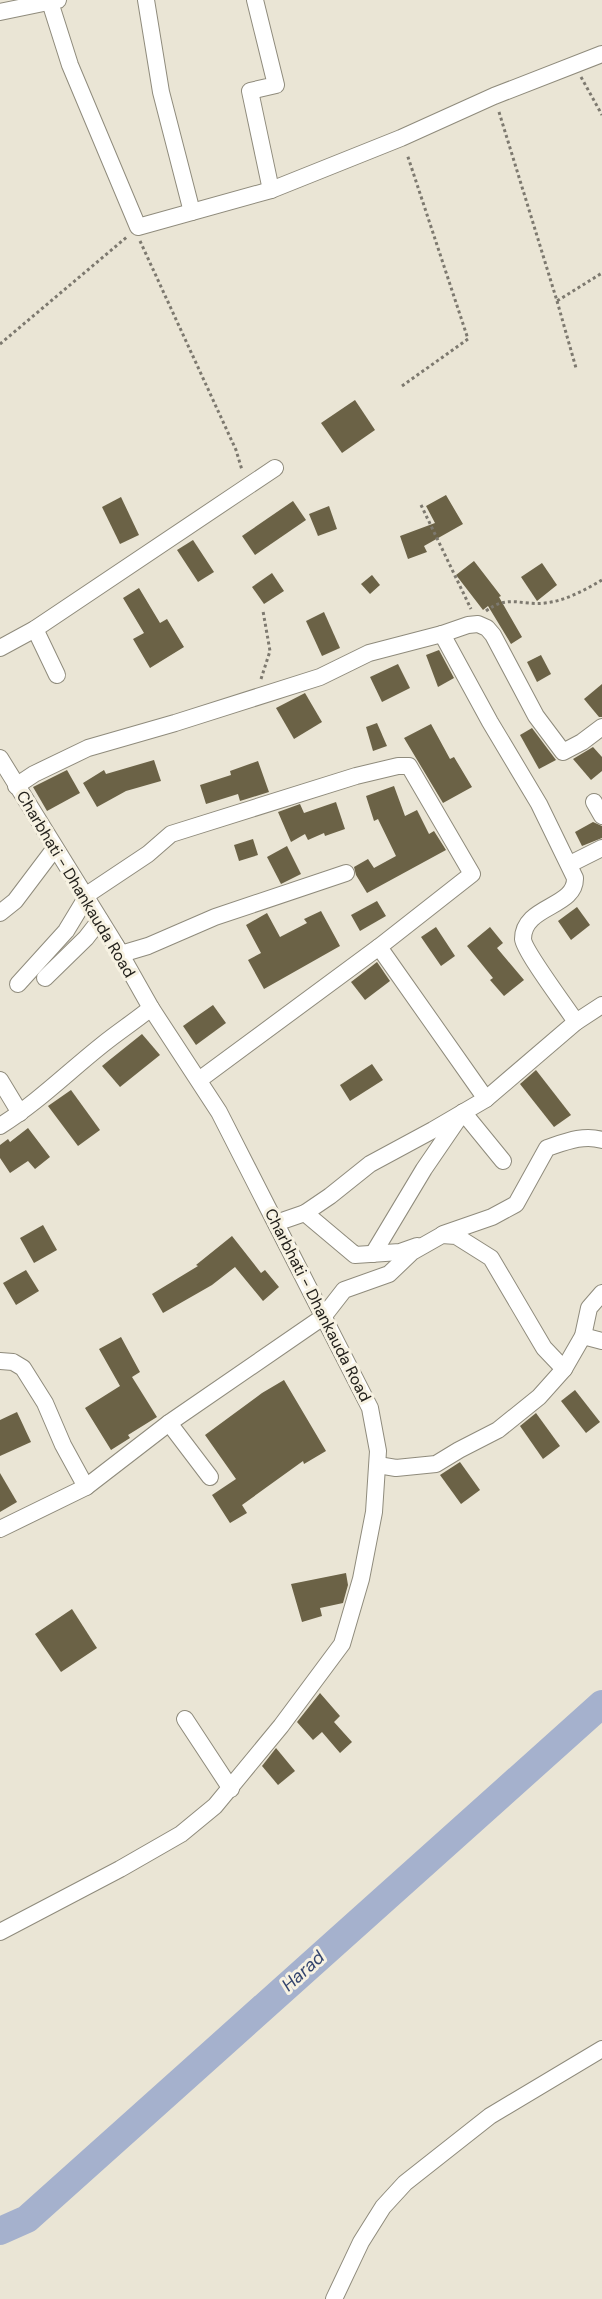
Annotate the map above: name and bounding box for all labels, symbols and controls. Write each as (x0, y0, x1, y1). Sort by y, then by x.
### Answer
street label: Charbhati - Dhankauda Road (12, 787, 140, 981)
street label: Charbhati - Dhankauda Road (260, 1205, 376, 1405)
water label: Harad (276, 1945, 330, 1997)

